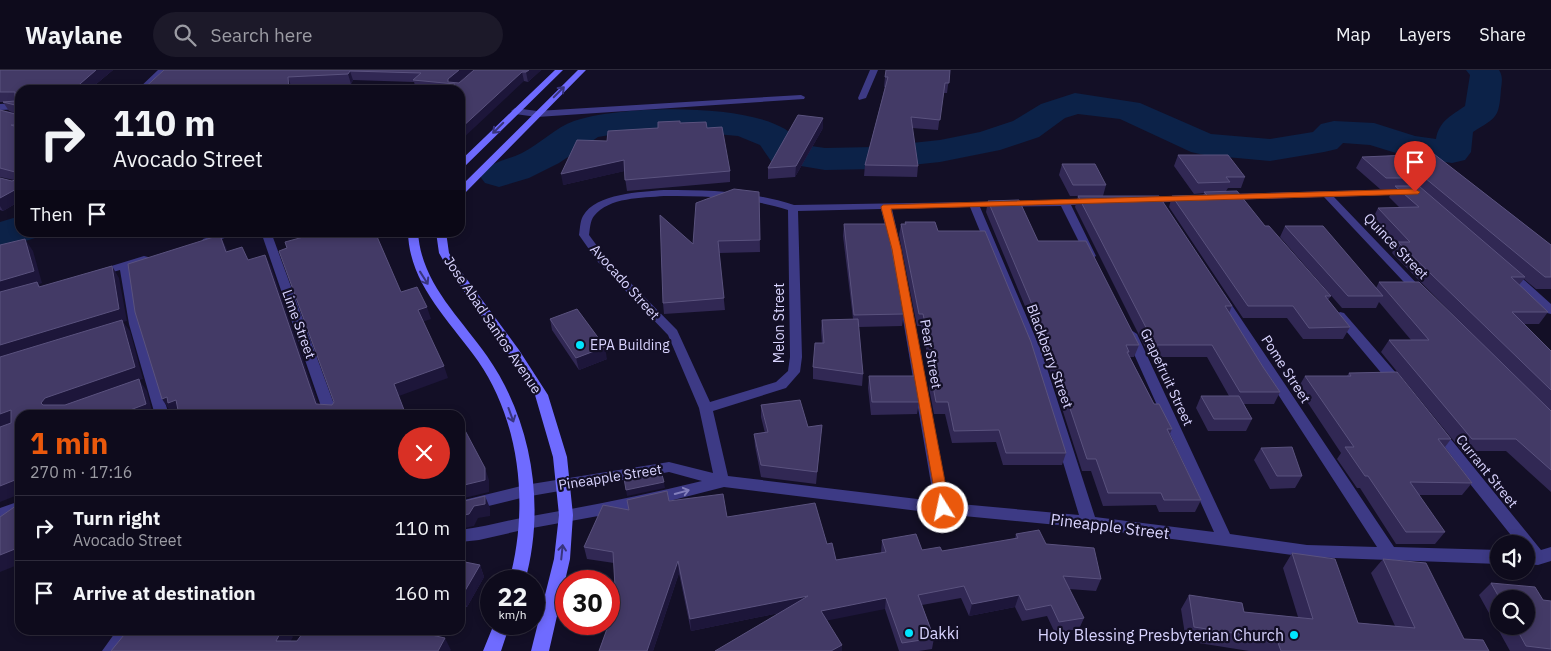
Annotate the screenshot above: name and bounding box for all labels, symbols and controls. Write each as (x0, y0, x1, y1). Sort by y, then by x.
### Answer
search box (153, 12, 503, 57)
text: Waylane (25, 19, 123, 51)
icon: search (171, 21, 199, 49)
text: Search here (211, 23, 312, 47)
text: Map (1336, 23, 1371, 46)
text: Layers (1399, 23, 1451, 46)
text: Share (1479, 23, 1526, 46)
one-way arrow (553, 86, 566, 98)
text: 110 m (113, 100, 216, 146)
icon: right (30, 105, 95, 170)
one-way arrow (492, 122, 505, 134)
pin (1394, 141, 1436, 192)
text: Avocado Street (113, 144, 263, 173)
icon: arrive (1401, 148, 1429, 176)
icon: arrive (83, 200, 111, 228)
text: Then (30, 202, 73, 226)
street label: Quince Street (1360, 209, 1432, 283)
street label: Avocado Street (586, 240, 664, 324)
street label: Jose Abad Santos Avenue (440, 253, 546, 397)
one-way arrow (420, 271, 430, 285)
street label: Melon Street (770, 283, 788, 363)
street label: Lime Street (278, 287, 320, 361)
street label: Blackberry Street (1023, 301, 1077, 411)
street label: Pear Street (916, 318, 946, 390)
street label: Grapefruit Street (1136, 325, 1198, 429)
street label: Pome Street (1257, 332, 1315, 407)
place label: EPA Building (590, 336, 670, 354)
marker: EPA Building (574, 339, 586, 351)
one-way arrow (507, 407, 516, 422)
text: 1 min (30, 423, 108, 462)
button: close (398, 427, 450, 479)
street label: Currant Street (1452, 431, 1522, 511)
street label: Pineapple Street (557, 460, 663, 494)
text: 270 m · 17:16 (30, 462, 132, 482)
position arrow (916, 481, 968, 533)
one-way arrow (674, 487, 690, 496)
text: Turn right (73, 506, 160, 530)
street label: Pineapple Street (1049, 509, 1171, 543)
icon: right (30, 514, 58, 542)
text: 110 m (395, 516, 450, 540)
text: Avocado Street (73, 530, 182, 550)
map controls (1490, 535, 1535, 635)
button: sound (1490, 535, 1535, 580)
one-way arrow (557, 545, 567, 561)
speed limit sign: 30 (555, 570, 620, 635)
icon: arrive (30, 579, 58, 607)
text: 22 (497, 580, 528, 613)
text: Arrive at destination (73, 581, 256, 605)
text: 160 m (395, 581, 450, 605)
button: search (1490, 590, 1535, 635)
text: km/h (498, 607, 527, 622)
place label: Dakki (919, 623, 959, 643)
place label: Holy Blessing Presbyterian Church (1038, 625, 1284, 645)
marker: Dakki (903, 627, 915, 639)
marker: Holy Blessing Presbyterian Church (1288, 629, 1300, 641)

